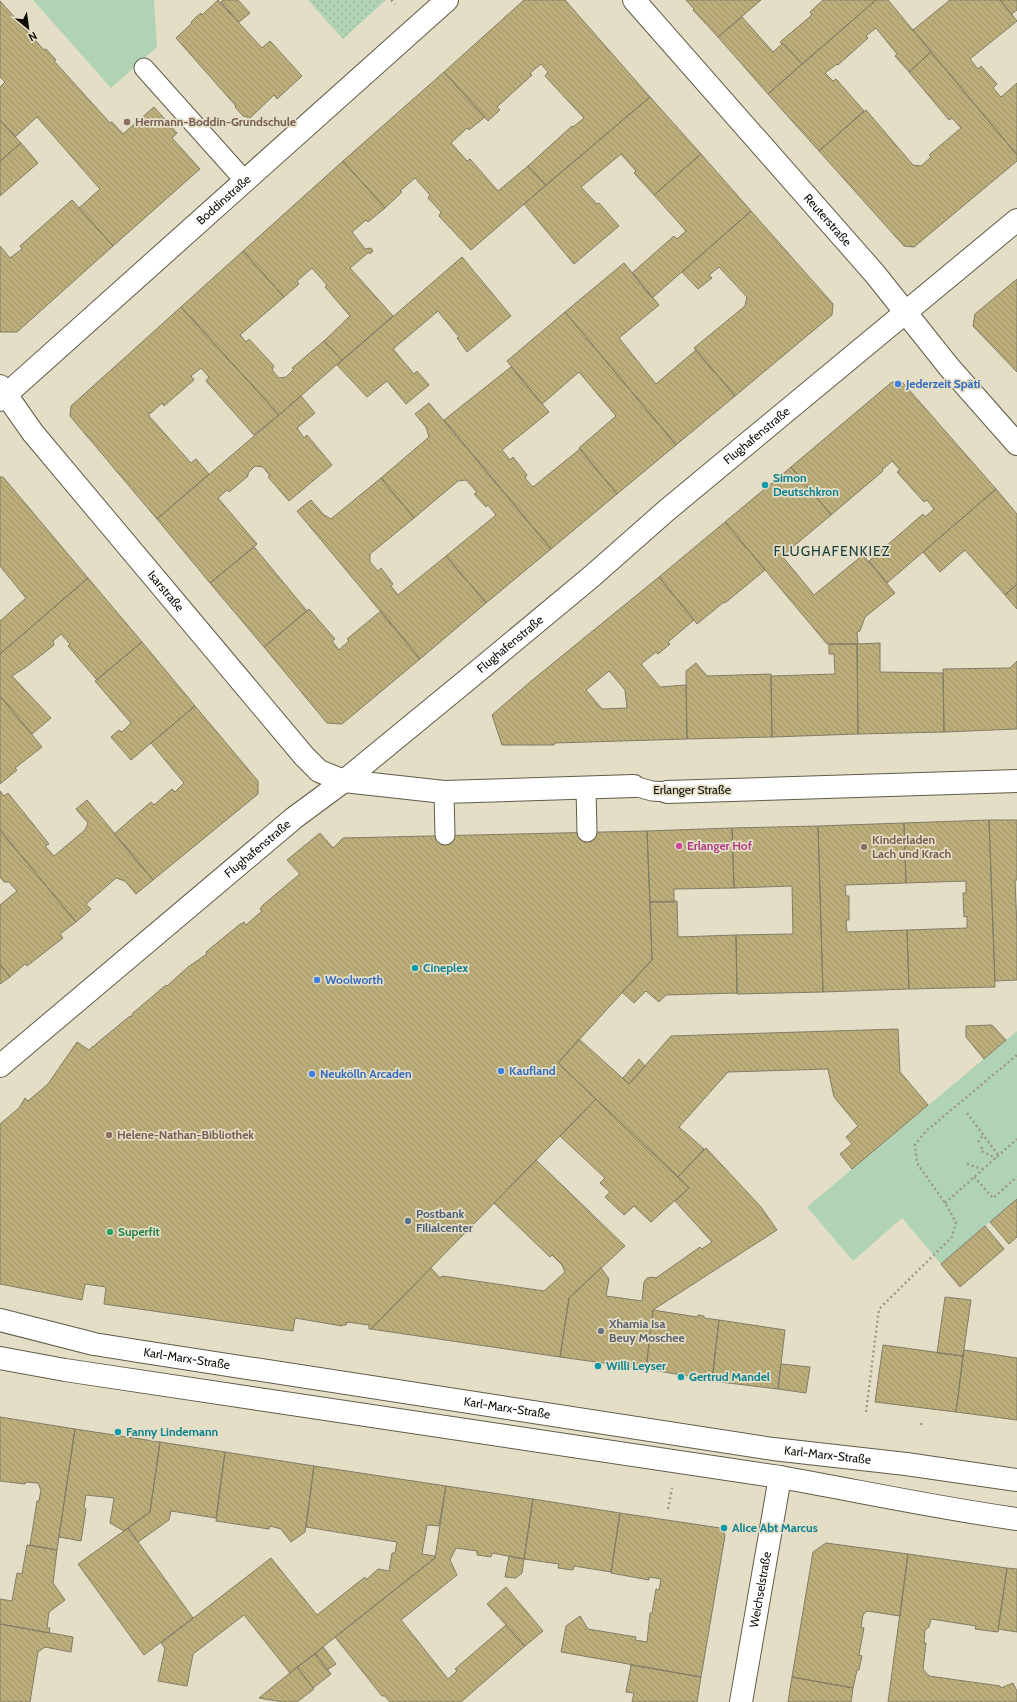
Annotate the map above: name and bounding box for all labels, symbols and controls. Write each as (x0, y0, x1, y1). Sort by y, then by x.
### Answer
north arrow (8, 8, 48, 48)
text: N (26, 29, 40, 45)
place label: Hermann-Boddin-Grundschule (135, 114, 296, 129)
marker: Hermann-Boddin-Grundschule (122, 117, 132, 127)
street label: Boddinstraße (193, 171, 254, 228)
street label: Reuterstraße (801, 190, 855, 249)
place label: Jederzeit Späti (905, 376, 981, 391)
marker: Jederzeit Späti (893, 379, 903, 389)
street label: Flughafenstraße (720, 403, 793, 467)
place label: Simon Deutschkron (773, 470, 839, 499)
marker: Simon Deutschkron (760, 480, 770, 490)
district label: FLUGHAFENKIEZ (773, 542, 891, 560)
street label: Isarstraße (145, 567, 188, 615)
street label: Flughafenstraße (473, 612, 546, 676)
street label: Erlanger Straße (653, 782, 731, 797)
street label: Flughafenstraße (221, 816, 293, 880)
place label: Kinderladen Lach und Krach (872, 832, 951, 861)
place label: Erlanger Hof (687, 838, 752, 853)
marker: Erlanger Hof (674, 841, 684, 851)
marker: Kinderladen Lach und Krach (859, 842, 869, 852)
place label: Cineplex (423, 960, 468, 975)
marker: Cineplex (410, 963, 420, 973)
place label: Woolworth (325, 972, 383, 987)
marker: Woolworth (312, 975, 322, 985)
place label: Kaufland (509, 1063, 556, 1078)
place label: Neukölln Arcaden (320, 1066, 412, 1081)
marker: Kaufland (496, 1066, 506, 1076)
marker: Neukölln Arcaden (307, 1069, 317, 1079)
place label: Helene-Nathan-Bibliothek (117, 1127, 254, 1142)
marker: Helene-Nathan-Bibliothek (104, 1130, 114, 1140)
place label: Postbank Filialcenter (416, 1206, 473, 1235)
marker: Postbank Filialcenter (403, 1216, 413, 1226)
place label: Superfit (118, 1224, 160, 1239)
marker: Superfit (105, 1227, 115, 1237)
place label: Xhamia Isa Beuy Moschee (608, 1316, 685, 1345)
marker: Xhamia Isa Beuy Moschee (596, 1326, 606, 1336)
street label: Karl-Marx-Straße (143, 1344, 231, 1372)
place label: Willi Leyser (606, 1358, 666, 1373)
marker: Willi Leyser (593, 1361, 603, 1371)
place label: Gertrud Mandel (689, 1369, 770, 1384)
marker: Gertrud Mandel (676, 1372, 686, 1382)
street label: Karl-Marx-Straße (463, 1393, 551, 1422)
place label: Fanny Lindemann (126, 1424, 218, 1439)
marker: Fanny Lindemann (113, 1427, 123, 1437)
street label: Karl-Marx-Straße (783, 1442, 872, 1467)
place label: Alice Abt Marcus (732, 1520, 818, 1535)
marker: Alice Abt Marcus (719, 1523, 729, 1533)
street label: Weichselstraße (746, 1550, 774, 1629)

